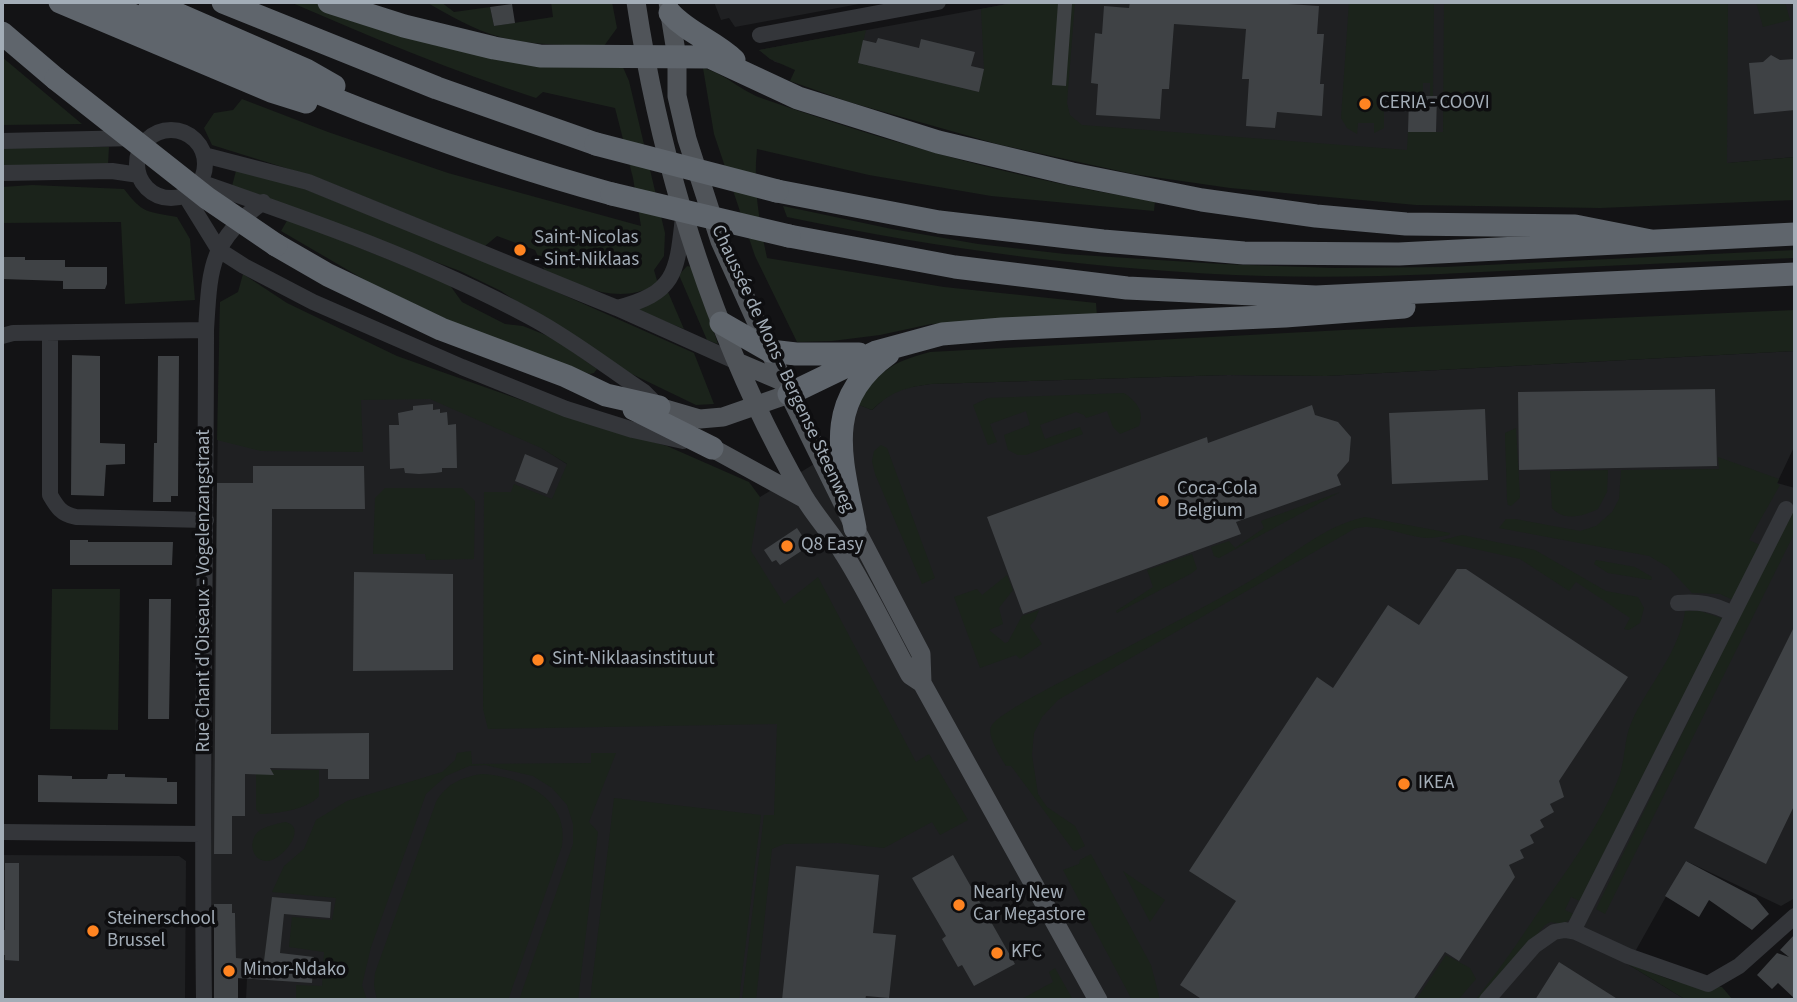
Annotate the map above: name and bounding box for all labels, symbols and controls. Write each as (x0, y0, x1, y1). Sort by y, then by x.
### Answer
place label: CERIA - COOVI (1379, 93, 1490, 115)
marker: CERIA - COOVI (1357, 96, 1373, 112)
street label: Chaussée de Mons - Bergense Steenweg (705, 222, 859, 516)
place label: Saint-Nicolas - Sint-Niklaas (534, 228, 639, 272)
marker: Saint-Nicolas - Sint-Niklaas (512, 242, 528, 258)
street label: Rue Chant d'Oiseaux - Vogelenzangstraat (194, 429, 216, 753)
place label: Coca-Cola Belgium (1177, 479, 1258, 523)
marker: Coca-Cola Belgium (1155, 493, 1171, 509)
place label: Q8 Easy (801, 535, 863, 557)
marker: Q8 Easy (779, 538, 795, 554)
place label: Sint-Niklaasinstituut (552, 649, 715, 671)
marker: Sint-Niklaasinstituut (530, 652, 546, 668)
place label: IKEA (1418, 773, 1454, 795)
marker: IKEA (1396, 776, 1412, 792)
place label: Nearly New Car Megastore (973, 883, 1086, 927)
marker: Nearly New Car Megastore (951, 897, 967, 913)
place label: Steinerschool Brussel (107, 909, 216, 953)
marker: Steinerschool Brussel (85, 923, 101, 939)
place label: KFC (1011, 942, 1042, 964)
marker: KFC (989, 945, 1005, 961)
place label: Minor-Ndako (243, 960, 346, 982)
marker: Minor-Ndako (221, 963, 237, 979)

